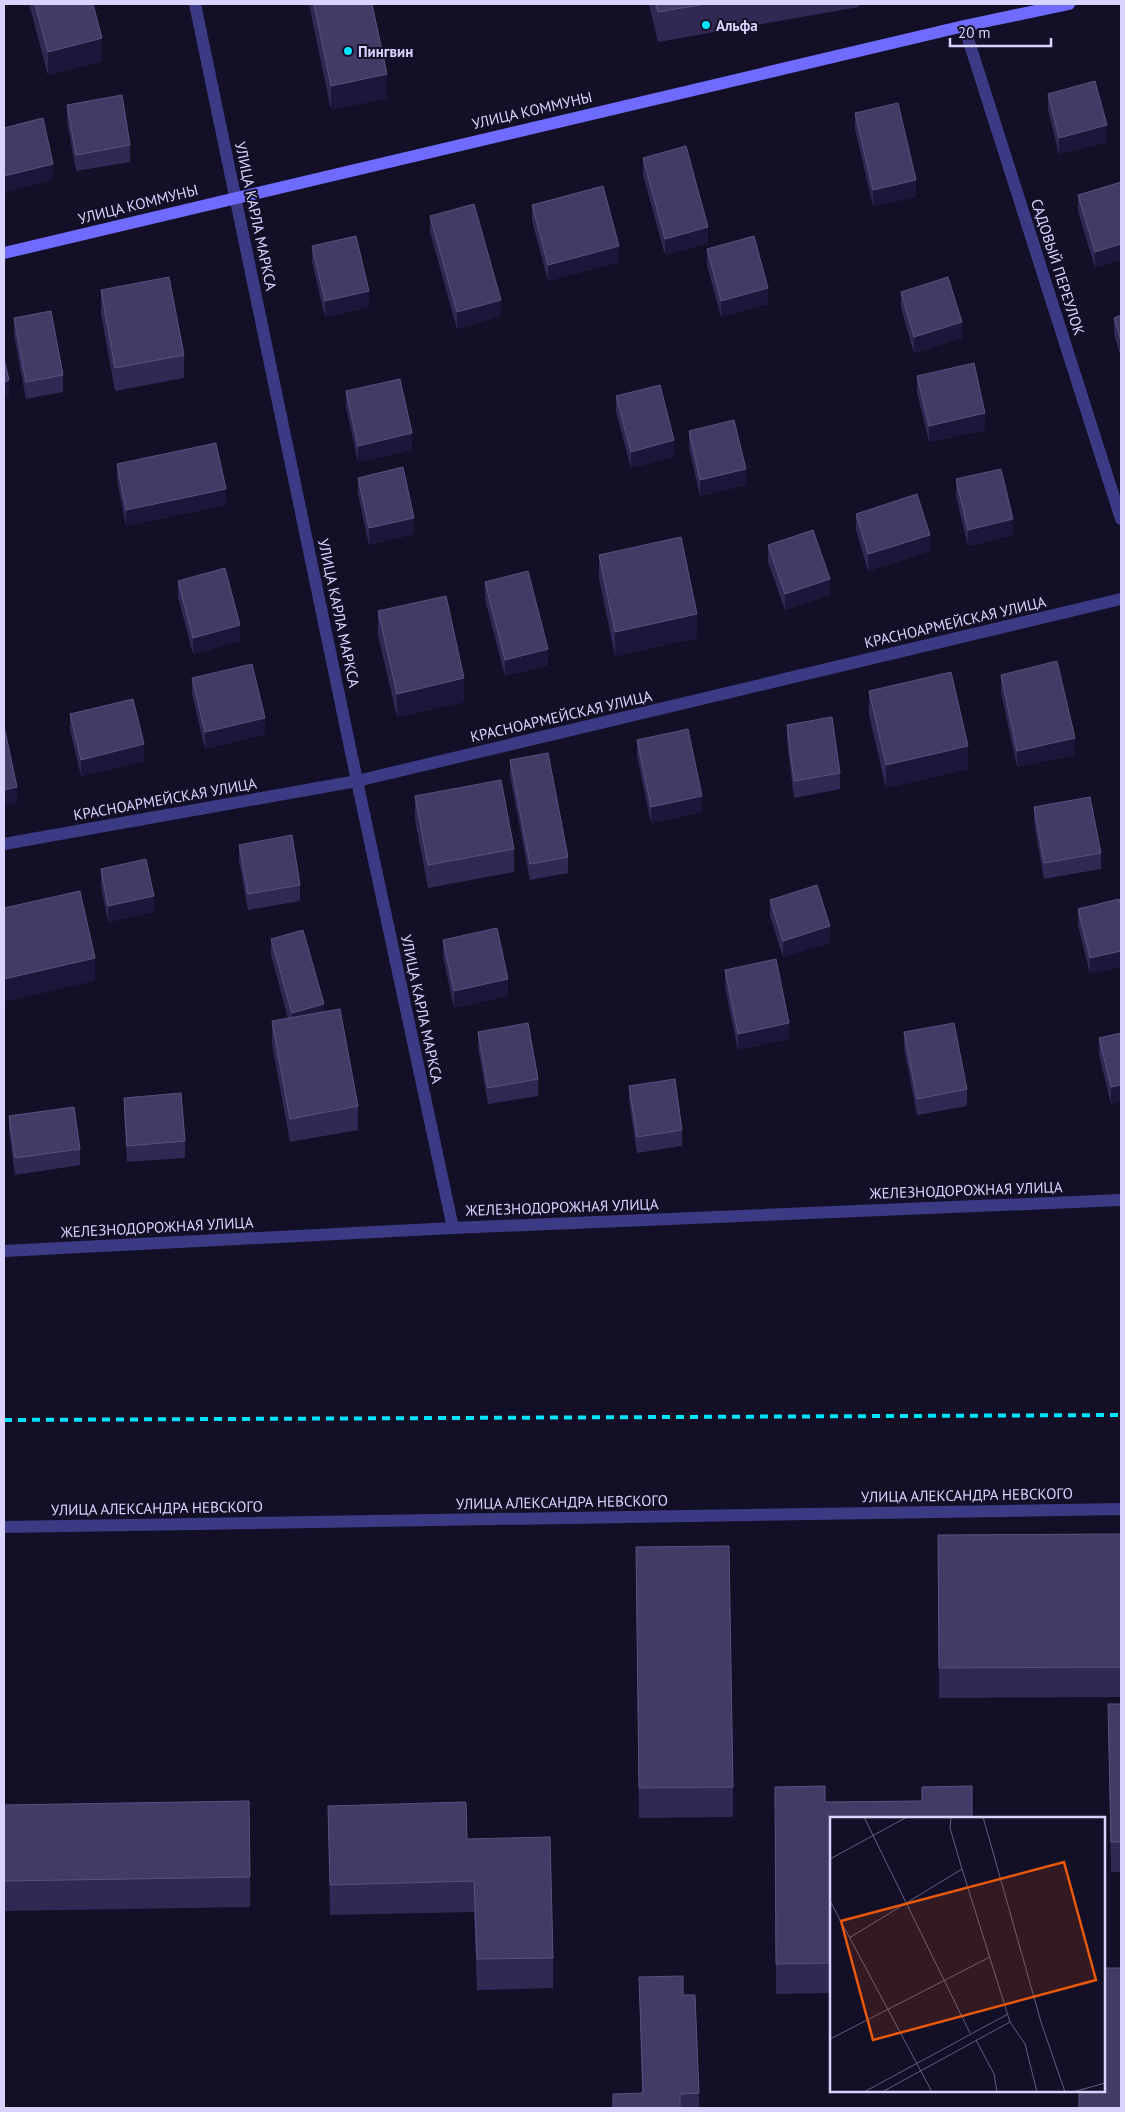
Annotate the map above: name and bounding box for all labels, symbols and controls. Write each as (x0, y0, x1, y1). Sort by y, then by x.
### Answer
scale bar (950, 15, 1051, 47)
place label: Альфа (716, 16, 758, 35)
marker: Альфа (700, 19, 712, 31)
text: 20 m (958, 23, 991, 42)
place label: Пингвин (358, 42, 413, 61)
marker: Пингвин (342, 45, 354, 57)
street label: УЛИЦА КОММУНЫ (470, 87, 594, 133)
street label: УЛИЦА КАРЛА МАРКСА (231, 140, 281, 292)
street label: УЛИЦА КОММУНЫ (76, 180, 200, 228)
street label: САДОВЫЙ ПЕРЕУЛОК (1027, 196, 1089, 338)
street label: УЛИЦА КАРЛА МАРКСА (314, 537, 364, 689)
street label: КРАСНОАРМЕЙСКАЯ УЛИЦА (862, 592, 1048, 652)
street label: КРАСНОАРМЕЙСКАЯ УЛИЦА (468, 686, 654, 746)
street label: КРАСНОАРМЕЙСКАЯ УЛИЦА (72, 773, 258, 824)
street label: УЛИЦА КАРЛА МАРКСА (397, 933, 447, 1085)
street label: ЖЕЛЕЗНОДОРОЖНАЯ УЛИЦА (868, 1177, 1063, 1203)
street label: ЖЕЛЕЗНОДОРОЖНАЯ УЛИЦА (464, 1194, 659, 1220)
street label: ЖЕЛЕЗНОДОРОЖНАЯ УЛИЦА (59, 1212, 254, 1242)
street label: УЛИЦА АЛЕКСАНДРА НЕВСКОГО (861, 1484, 1073, 1506)
street label: УЛИЦА АЛЕКСАНДРА НЕВСКОГО (456, 1491, 668, 1513)
street label: УЛИЦА АЛЕКСАНДРА НЕВСКОГО (51, 1497, 263, 1519)
inset map (830, 1817, 1105, 2092)

